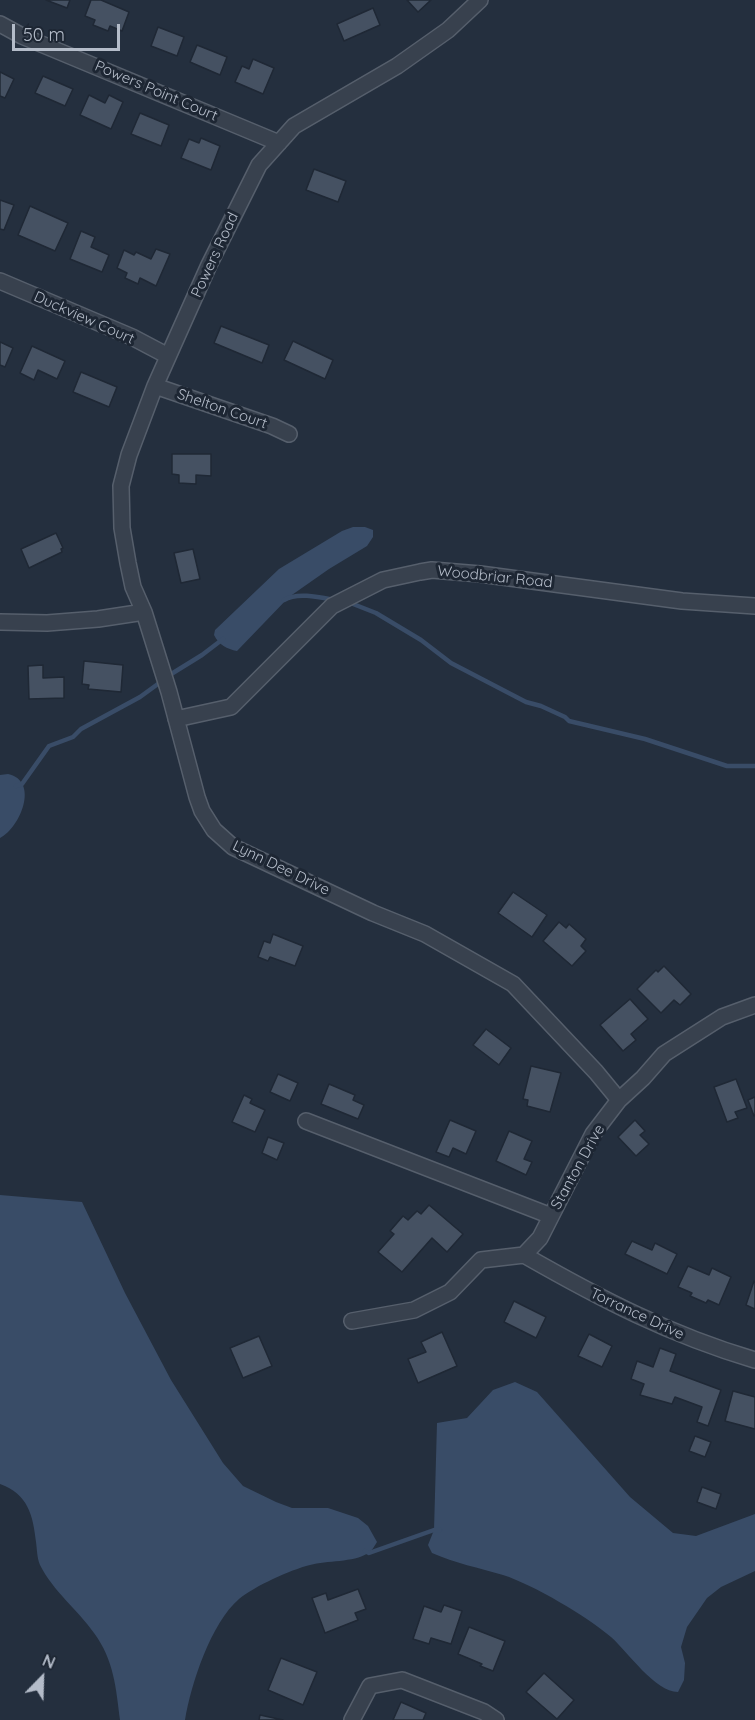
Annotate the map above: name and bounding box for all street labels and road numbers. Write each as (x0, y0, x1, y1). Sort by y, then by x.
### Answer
street label: Powers Point Court (92, 57, 220, 125)
street label: Powers Road (187, 210, 243, 300)
street label: Duckview Court (31, 288, 137, 348)
street label: Shelton Court (175, 385, 269, 433)
street label: Woodbriar Road (437, 562, 553, 592)
street label: Lynn Dee Drive (230, 837, 332, 899)
street label: Stanton Drive (547, 1121, 609, 1213)
street label: Torrance Drive (587, 1284, 687, 1344)

